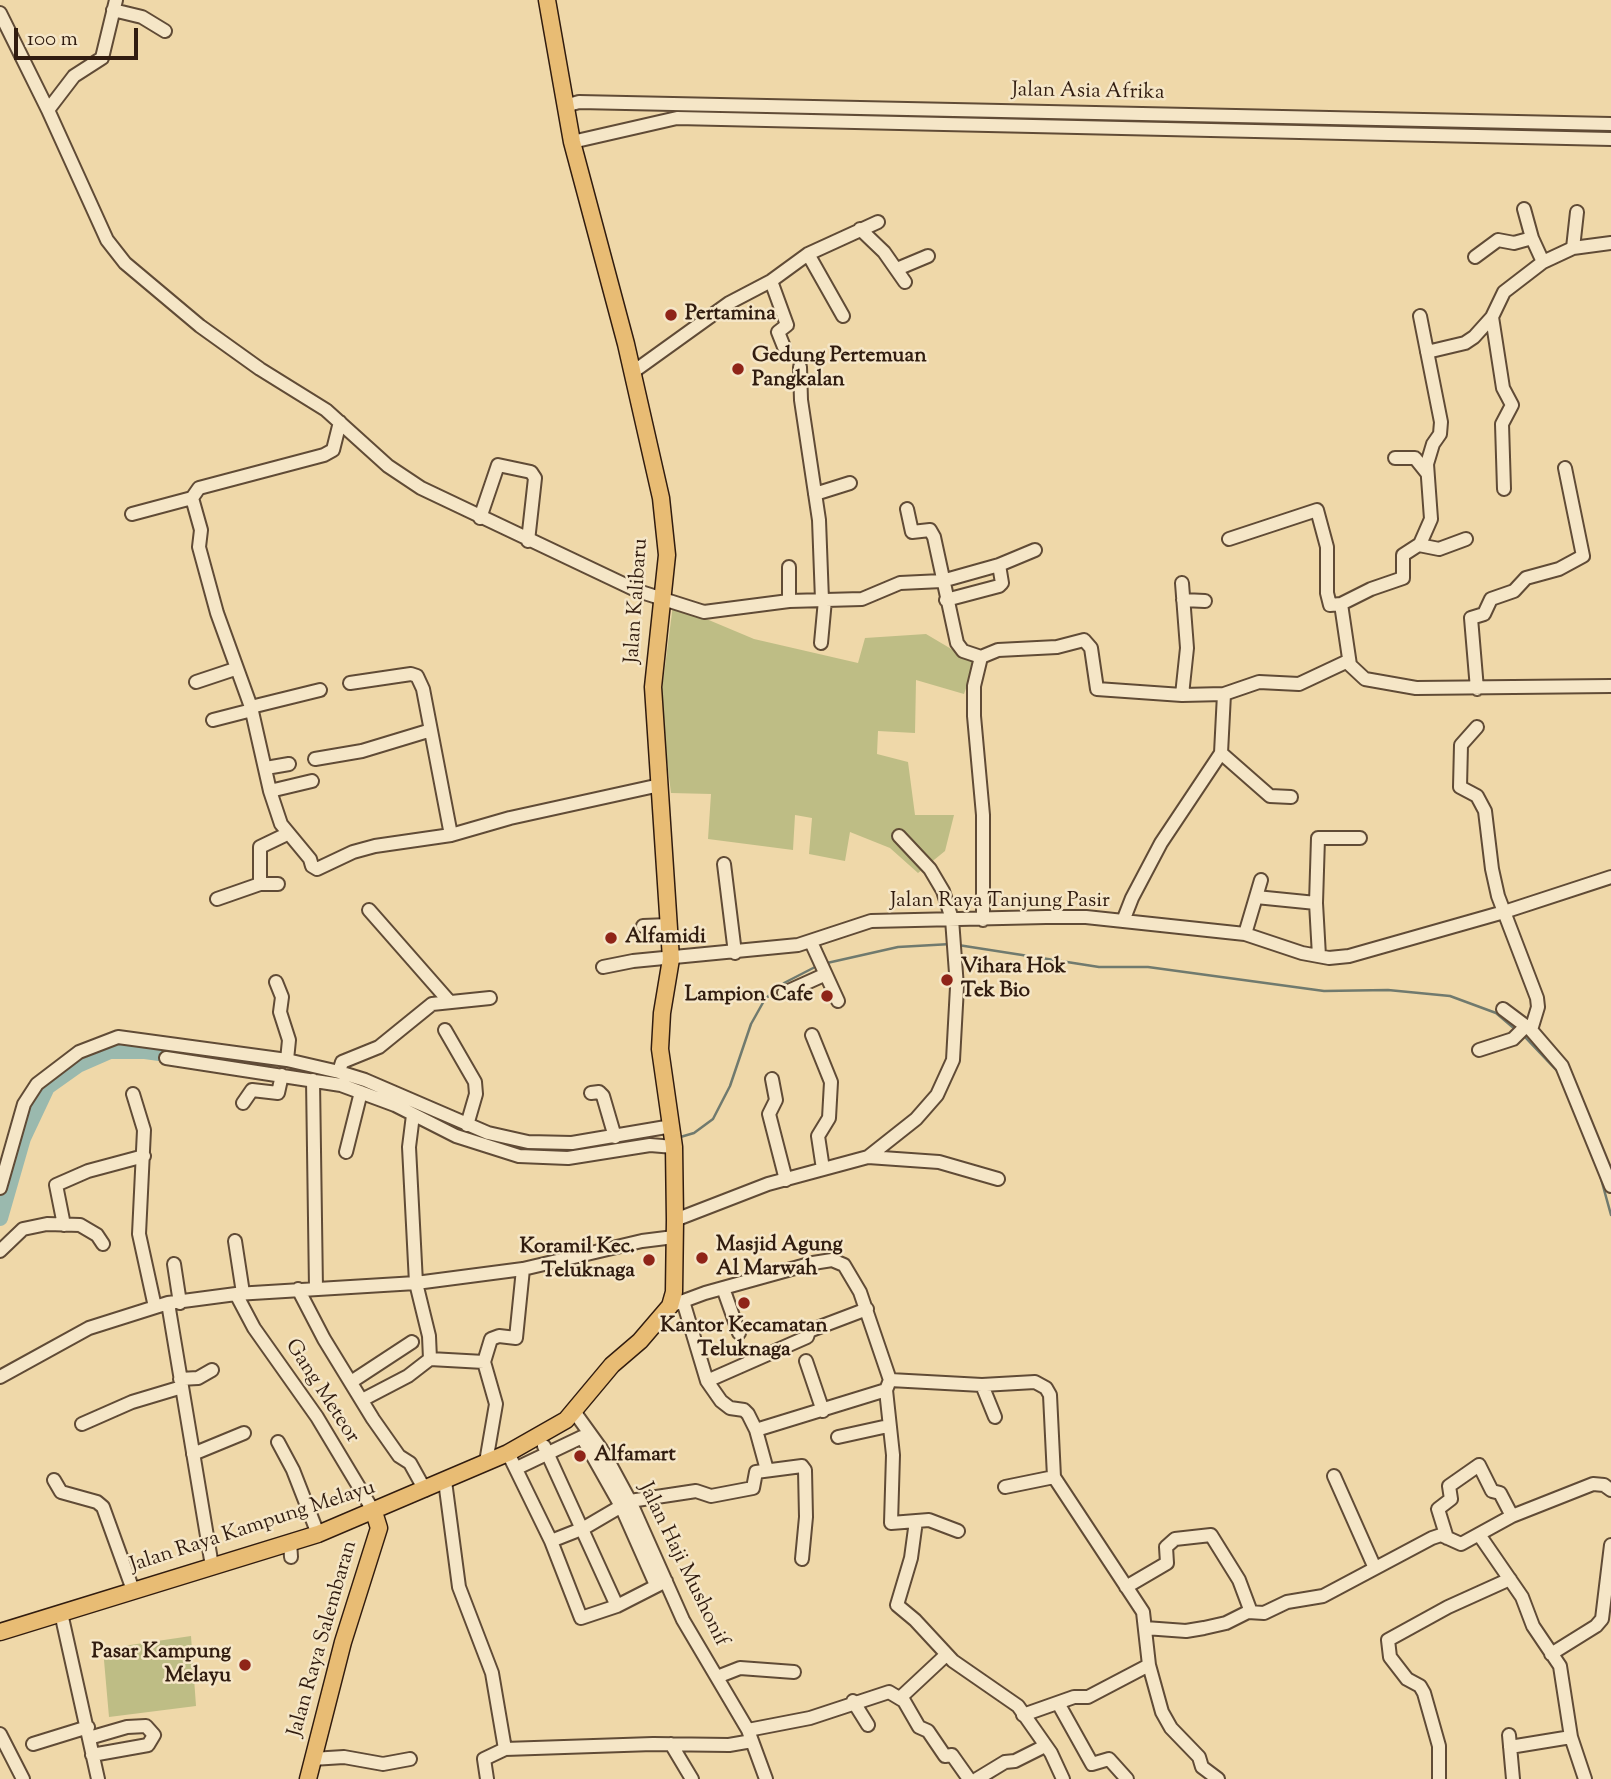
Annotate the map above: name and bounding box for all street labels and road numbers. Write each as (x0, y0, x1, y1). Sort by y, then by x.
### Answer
street label: Jalan Asia Afrika (1011, 79, 1165, 107)
street label: Jalan Kalibaru (621, 538, 655, 664)
street label: Jalan Raya Tanjung Pasir (890, 889, 1110, 915)
street label: Gang Meteor (278, 1335, 364, 1449)
street label: Jalan Raya Kampung Melayu (127, 1476, 379, 1580)
street label: Jalan Haji Mushonif (631, 1479, 733, 1651)
street label: Jalan Raya Salembaran (284, 1538, 364, 1740)

